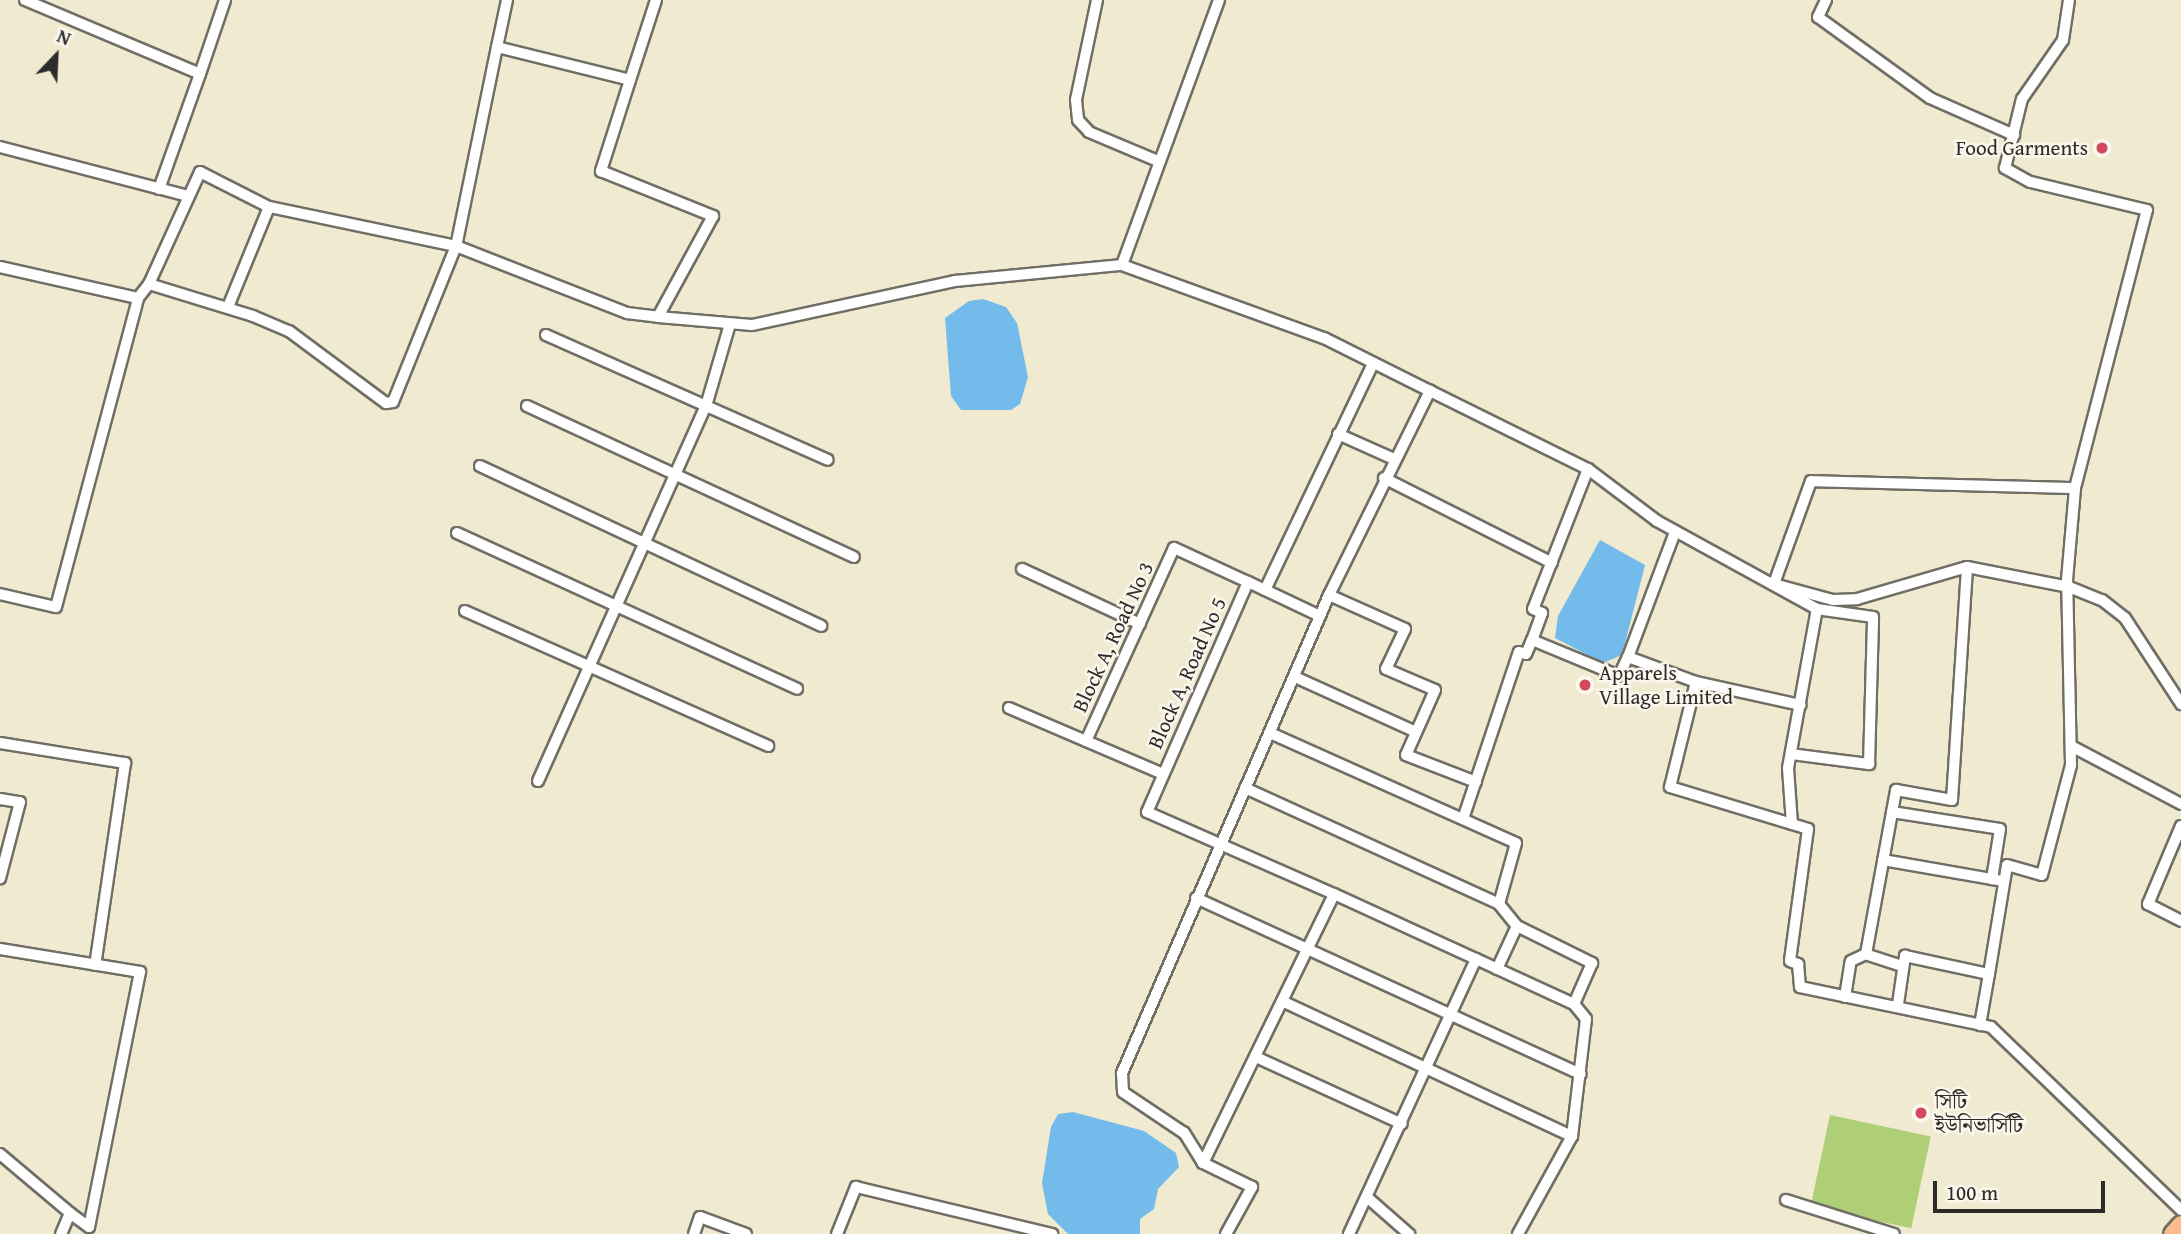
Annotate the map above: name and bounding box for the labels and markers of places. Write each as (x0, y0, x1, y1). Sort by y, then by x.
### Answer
place label: Food Garments (1956, 135, 2088, 161)
marker: Food Garments (2094, 140, 2110, 156)
place label: Apparels Village Limited (1599, 660, 1733, 710)
marker: Apparels Village Limited (1577, 677, 1593, 693)
place label: সিটি ইউনিভার্সিটি (1935, 1088, 2023, 1138)
marker: সিটি ইউনিভার্সিটি (1913, 1105, 1929, 1121)

